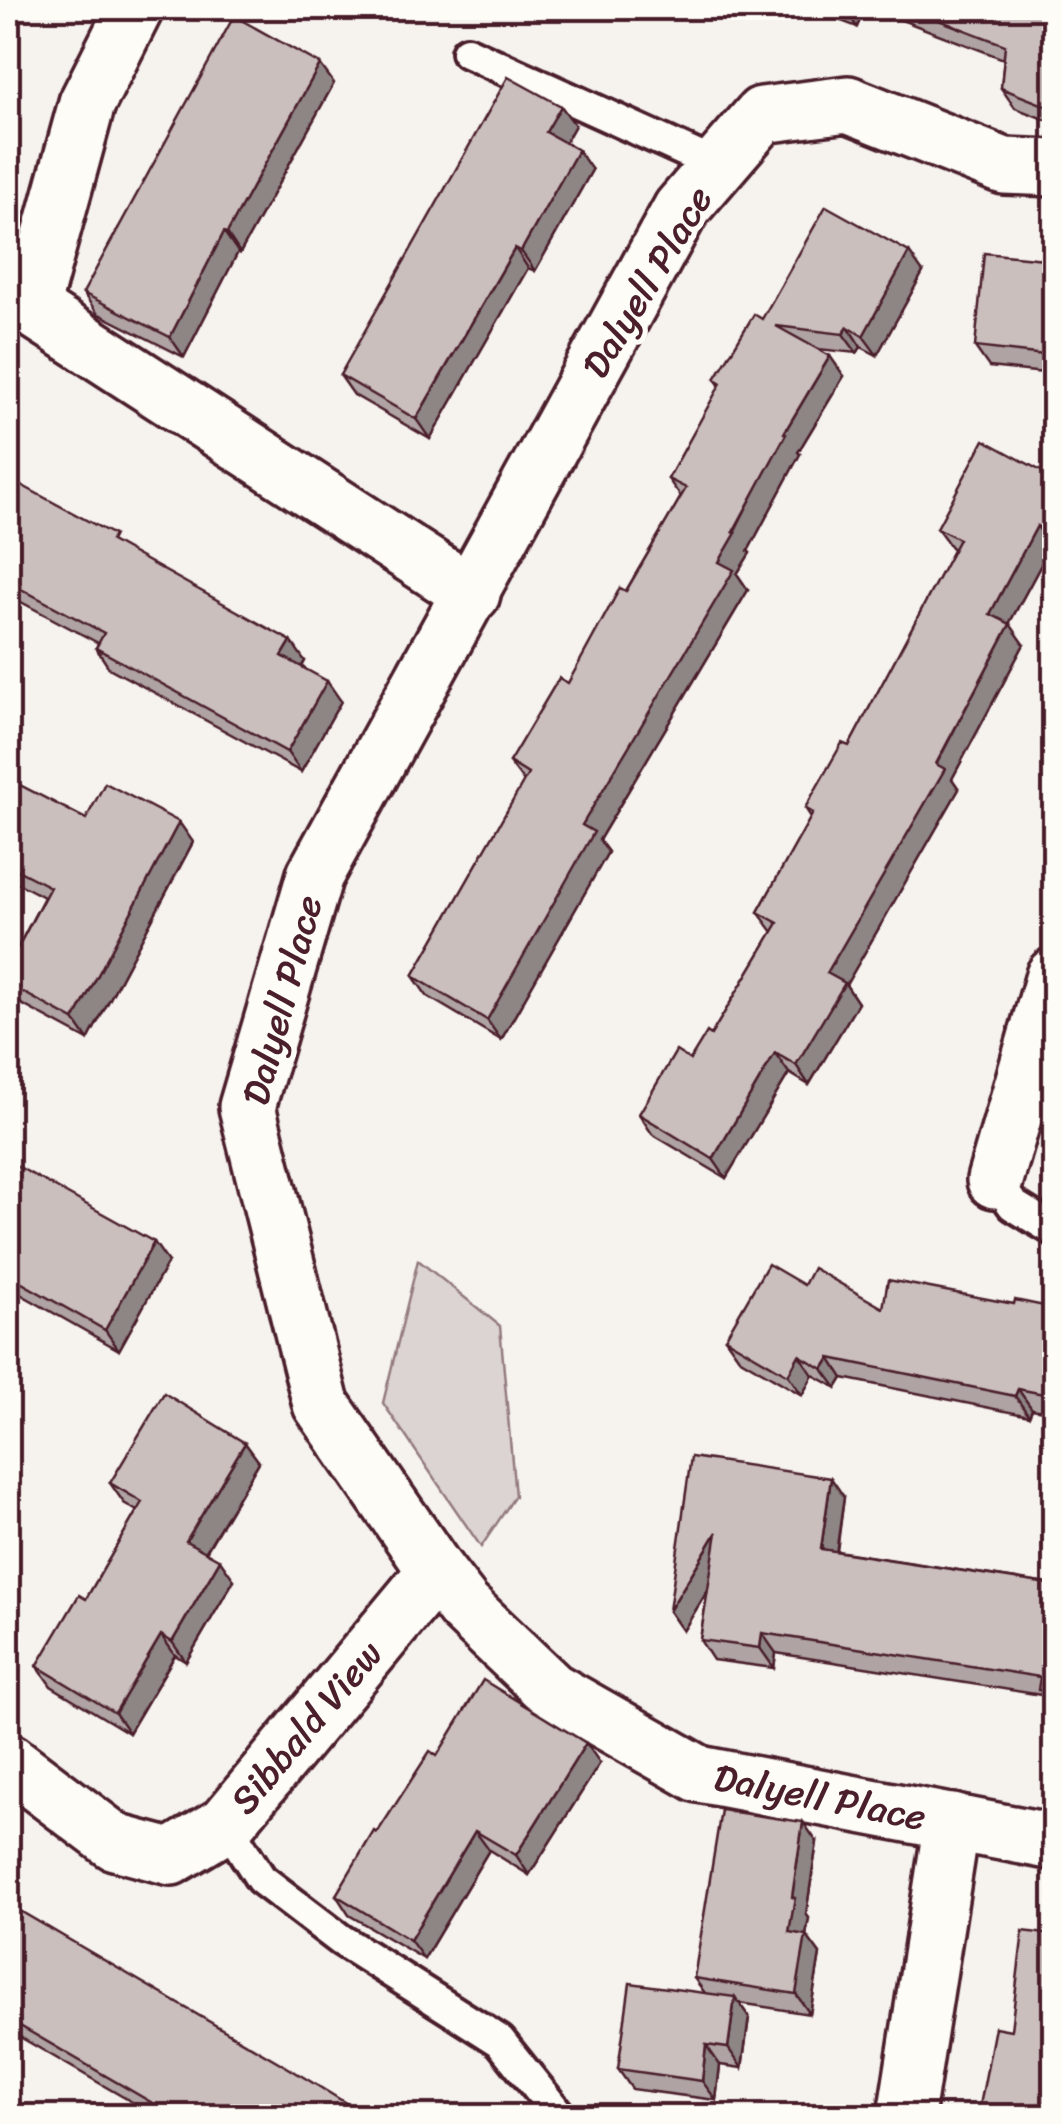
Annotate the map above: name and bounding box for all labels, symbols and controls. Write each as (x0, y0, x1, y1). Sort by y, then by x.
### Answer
street label: Dalyell Place (563, 173, 731, 392)
street label: Dalyell Place (222, 888, 343, 1113)
street label: Sibbald View (213, 1625, 400, 1830)
street label: Dalyell Place (708, 1744, 932, 1851)

